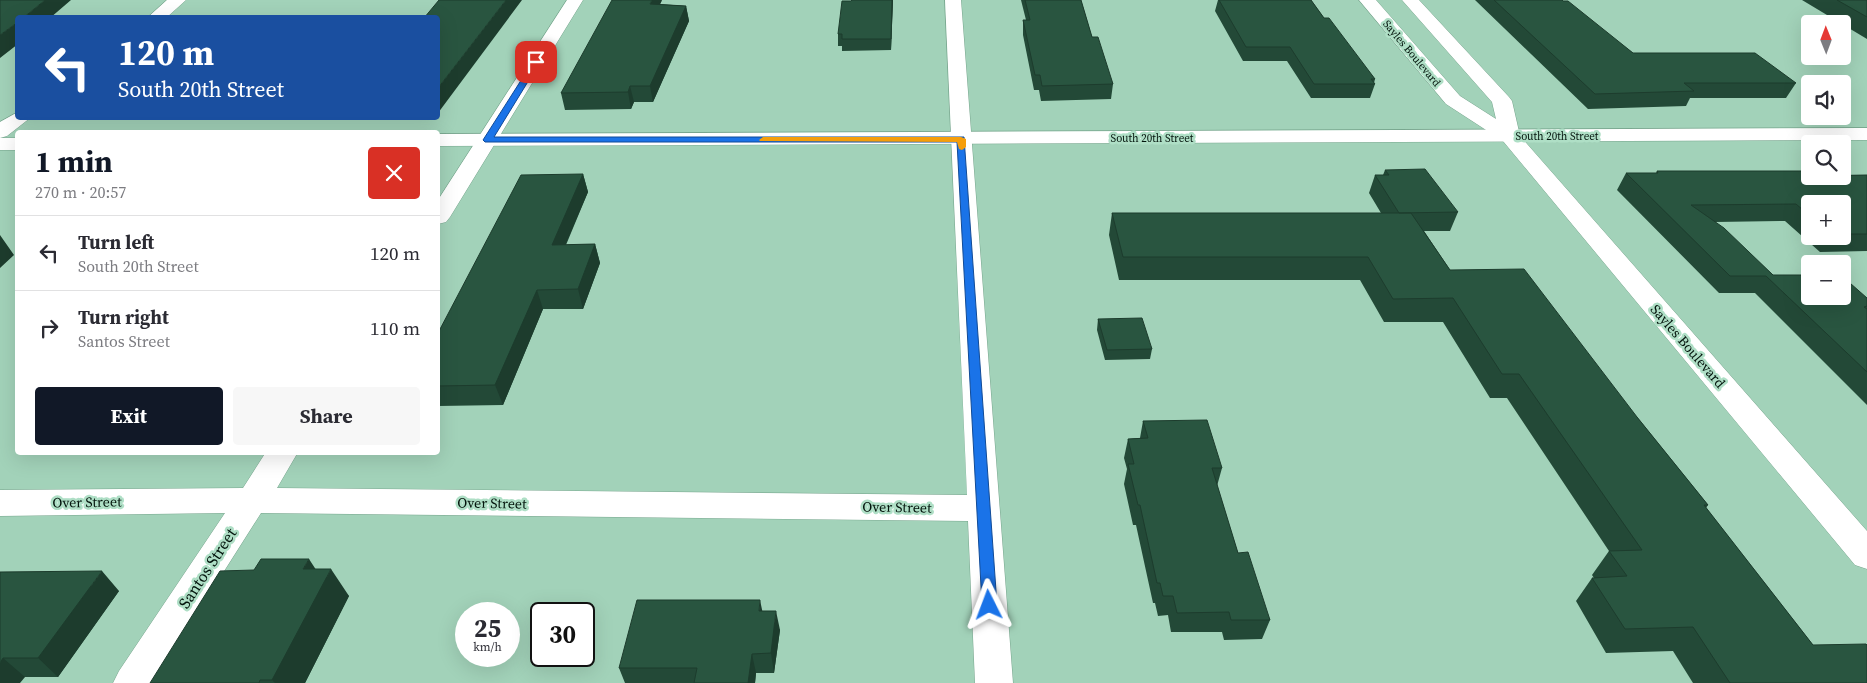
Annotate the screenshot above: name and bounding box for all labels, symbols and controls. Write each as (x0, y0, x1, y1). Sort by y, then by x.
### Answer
north arrow (1801, 15, 1851, 65)
map controls (1801, 15, 1851, 305)
street label: Sayles Boulevard (1379, 17, 1444, 90)
text: 120 m (118, 29, 214, 77)
icon: left (35, 35, 100, 100)
pin (515, 41, 557, 83)
icon: arrive (522, 48, 550, 76)
text: South 20th Street (118, 74, 284, 104)
button: sound (1801, 75, 1851, 125)
street label: South 20th Street (1516, 129, 1599, 144)
street label: South 20th Street (1111, 131, 1194, 146)
button: search (1801, 135, 1851, 185)
text: 1 min (35, 141, 113, 182)
button: close (368, 147, 420, 199)
text: 270 m · 20:57 (35, 181, 126, 203)
button: + (1801, 195, 1851, 245)
text: Turn left (78, 229, 154, 255)
icon: left (35, 239, 63, 267)
text: 120 m (370, 240, 420, 266)
text: South 20th Street (78, 255, 199, 277)
button: − (1801, 255, 1851, 305)
street label: Sayles Boulevard (1646, 300, 1730, 392)
text: Turn right (78, 304, 169, 330)
icon: right (35, 314, 63, 342)
text: 110 m (370, 315, 420, 341)
text: Santos Street (78, 330, 170, 352)
button: Exit (35, 387, 223, 445)
button: Share (233, 387, 420, 445)
street label: Over Street (52, 491, 122, 513)
street label: Over Street (457, 492, 527, 514)
street label: Over Street (862, 496, 932, 518)
street label: Santos Street (173, 523, 242, 613)
position arrow (962, 578, 1014, 630)
speed limit sign: 30 (530, 602, 595, 667)
text: 25 (474, 611, 501, 645)
text: km/h (473, 639, 502, 655)

